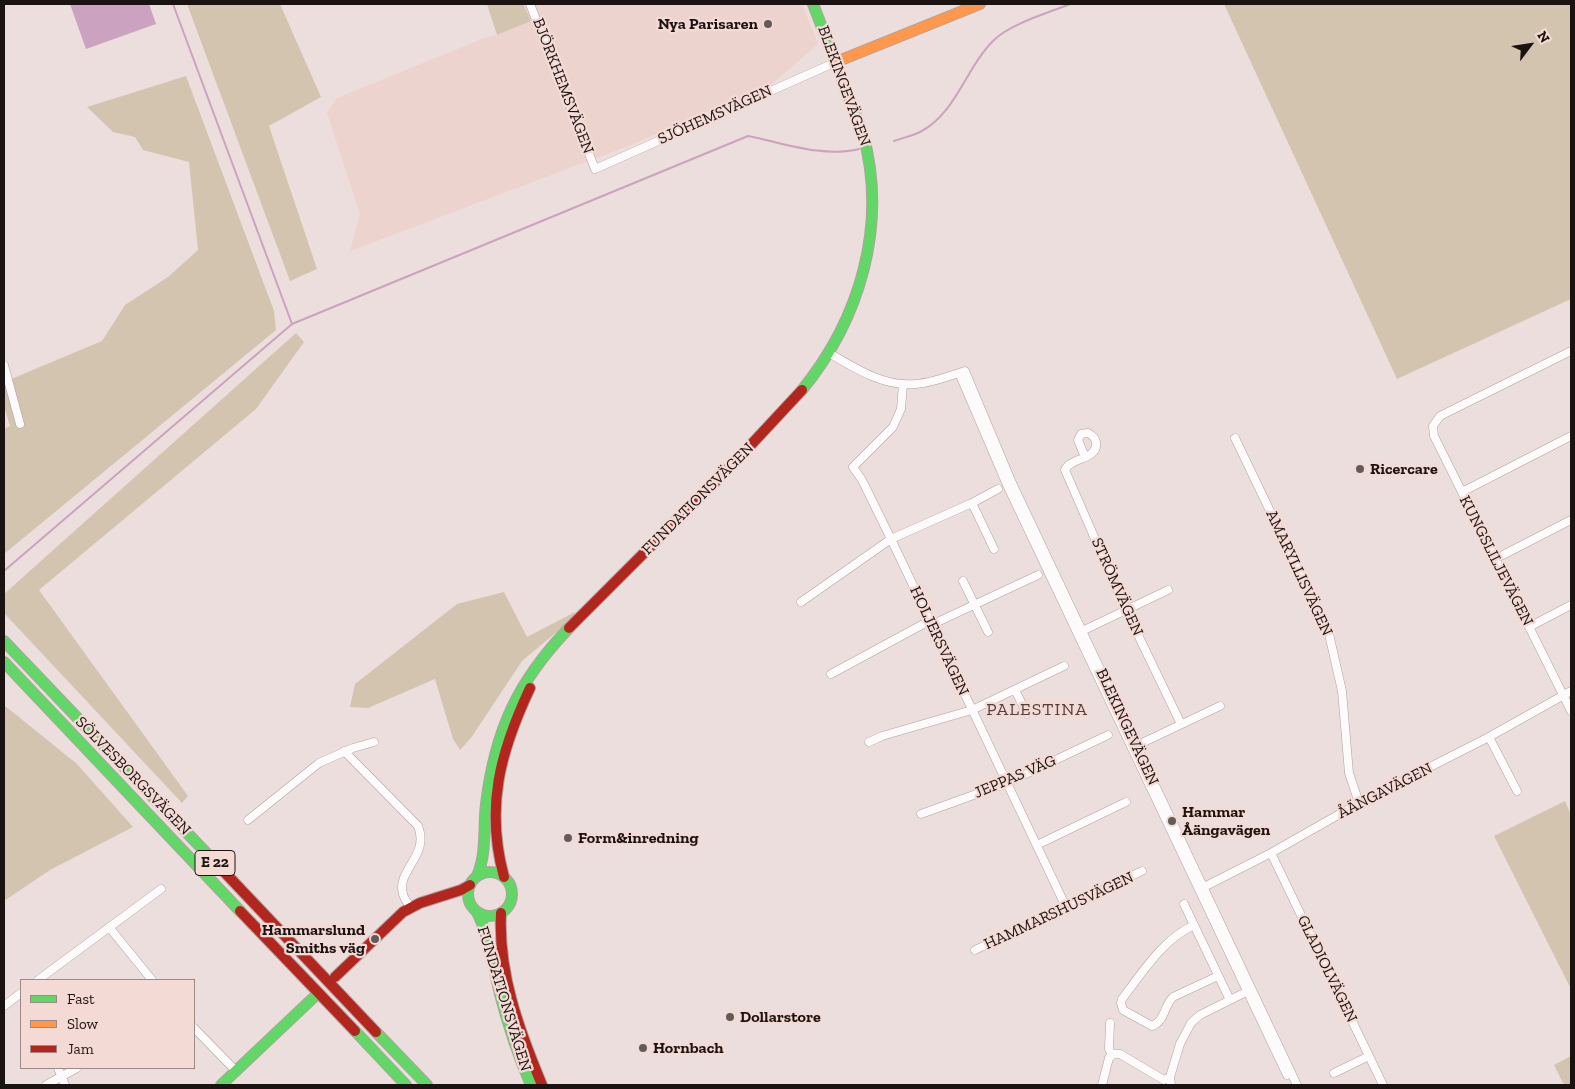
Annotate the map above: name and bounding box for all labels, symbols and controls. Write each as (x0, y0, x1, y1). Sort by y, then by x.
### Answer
place label: Nya Parisaren (658, 14, 758, 34)
street label: BJÖRKHEMSVÄGEN (528, 15, 598, 157)
marker: Nya Parisaren (762, 18, 774, 30)
north arrow (1505, 20, 1555, 70)
street label: BLEKINGEVÄGEN (813, 23, 875, 149)
text: N (1533, 28, 1553, 46)
street label: SJÖHEMSVÄGEN (655, 81, 775, 149)
street label: FUNDATIONSVÄGEN (638, 439, 758, 559)
place label: Ricercare (1370, 459, 1438, 479)
marker: Ricercare (1354, 463, 1366, 475)
street label: KUNGSLILJEVÄGEN (1455, 493, 1537, 629)
street label: AMARYLLISVÄGEN (1261, 507, 1337, 639)
street label: STRÖMVÄGEN (1087, 535, 1147, 639)
street label: HOLJERSVÄGEN (905, 583, 973, 699)
street label: BLEKINGEVÄGEN (1092, 665, 1162, 789)
district label: PALESTINA (985, 699, 1089, 721)
street label: SÖLVESBORGSVÄGEN (71, 713, 195, 839)
street label: JEPPAS VÄG (971, 751, 1059, 803)
street label: ÅÄNGAVÄGEN (1334, 759, 1436, 823)
place label: Hammar Åängavägen (1182, 802, 1270, 840)
marker: Hammar Åängavägen (1166, 815, 1178, 827)
place label: Form&inredning (578, 828, 699, 848)
marker: Form&inredning (562, 832, 574, 844)
road number: E 22 (195, 850, 235, 876)
street label: HAMMARSHUSVÄGEN (981, 868, 1137, 954)
street label: GLADIOLVÄGEN (1293, 912, 1361, 1026)
place label: Hammarslund Smiths väg (262, 920, 365, 958)
street label: FUNDATIONSVÄGEN (473, 924, 535, 1074)
marker: Hammarslund Smiths väg (369, 933, 381, 945)
legend (20, 979, 195, 1069)
text: Fast (67, 990, 95, 1008)
place label: Dollarstore (740, 1007, 821, 1027)
marker: Dollarstore (724, 1011, 736, 1023)
text: Slow (67, 1015, 98, 1033)
place label: Hornbach (653, 1038, 724, 1058)
text: Jam (67, 1040, 94, 1058)
marker: Hornbach (637, 1042, 649, 1054)

